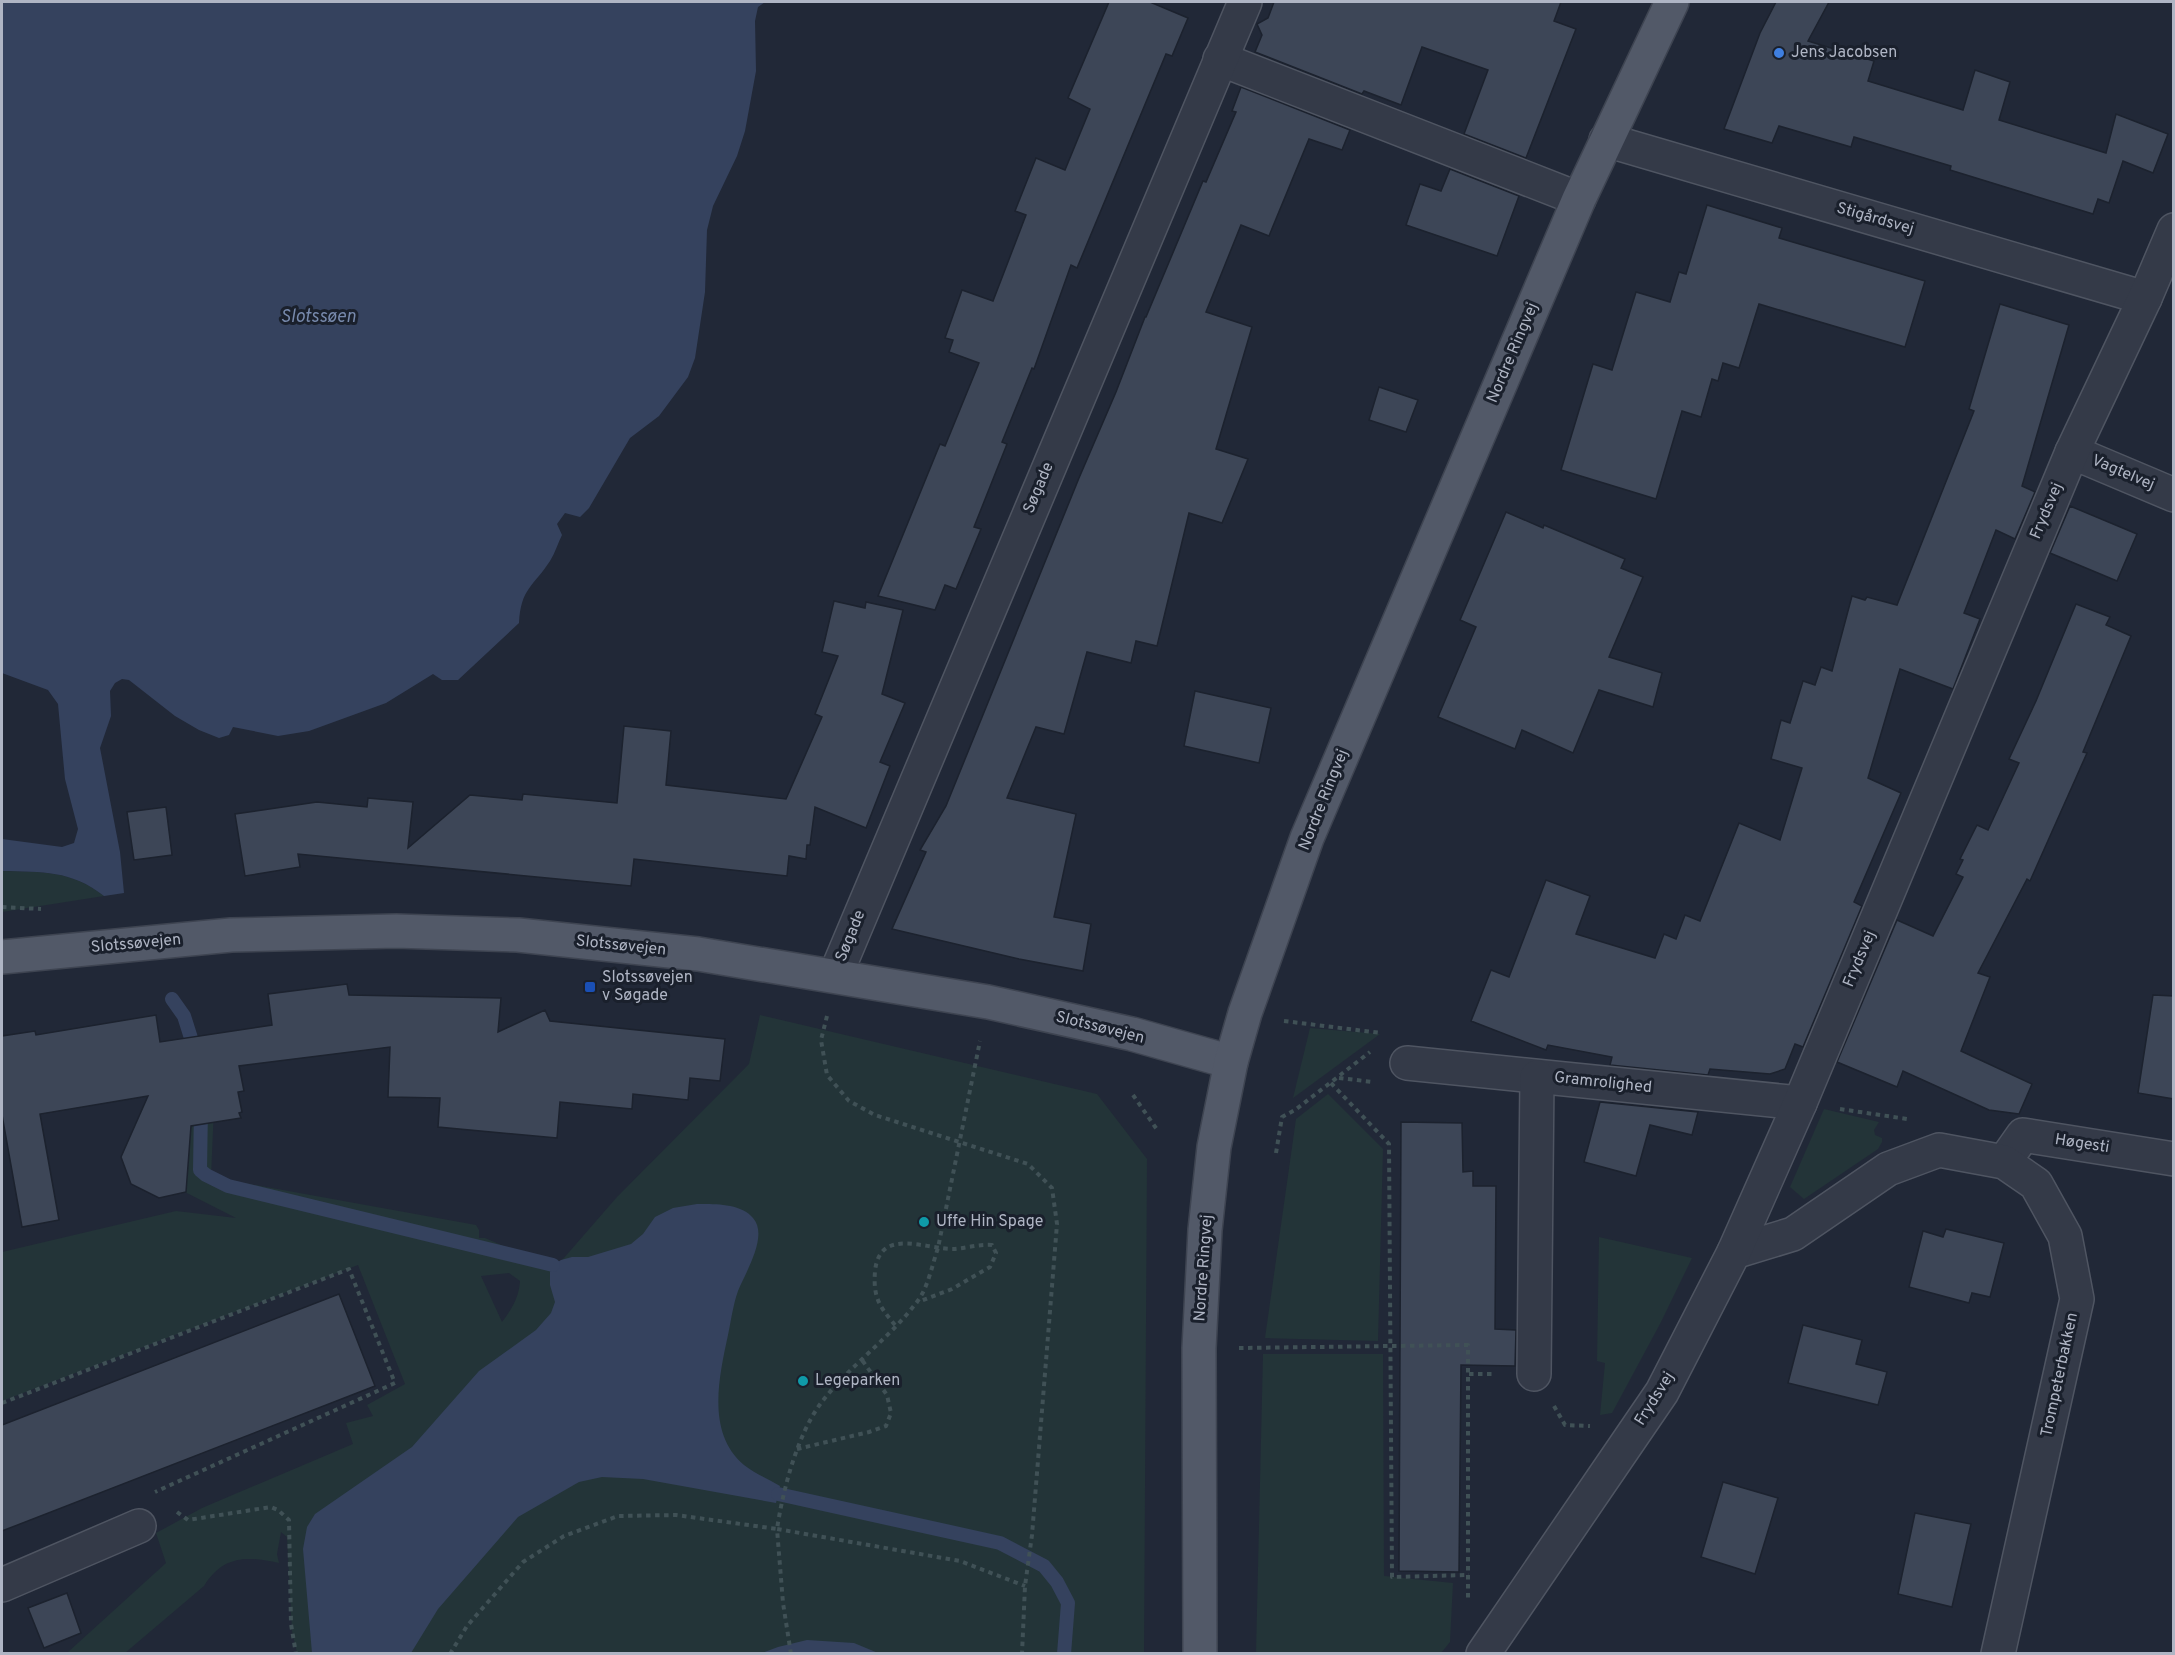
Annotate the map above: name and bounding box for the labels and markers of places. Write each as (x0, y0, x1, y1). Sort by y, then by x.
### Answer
place label: Jens Jacobsen (1791, 43, 1897, 63)
marker: Jens Jacobsen (1772, 46, 1786, 60)
place label: Slotssøvejen v Søgade (602, 968, 693, 1006)
marker: Slotssøvejen v Søgade (583, 980, 597, 994)
place label: Uffe Hin Spage (936, 1212, 1043, 1232)
marker: Uffe Hin Spage (917, 1215, 931, 1229)
place label: Legeparken (815, 1371, 900, 1391)
marker: Legeparken (796, 1374, 810, 1388)

